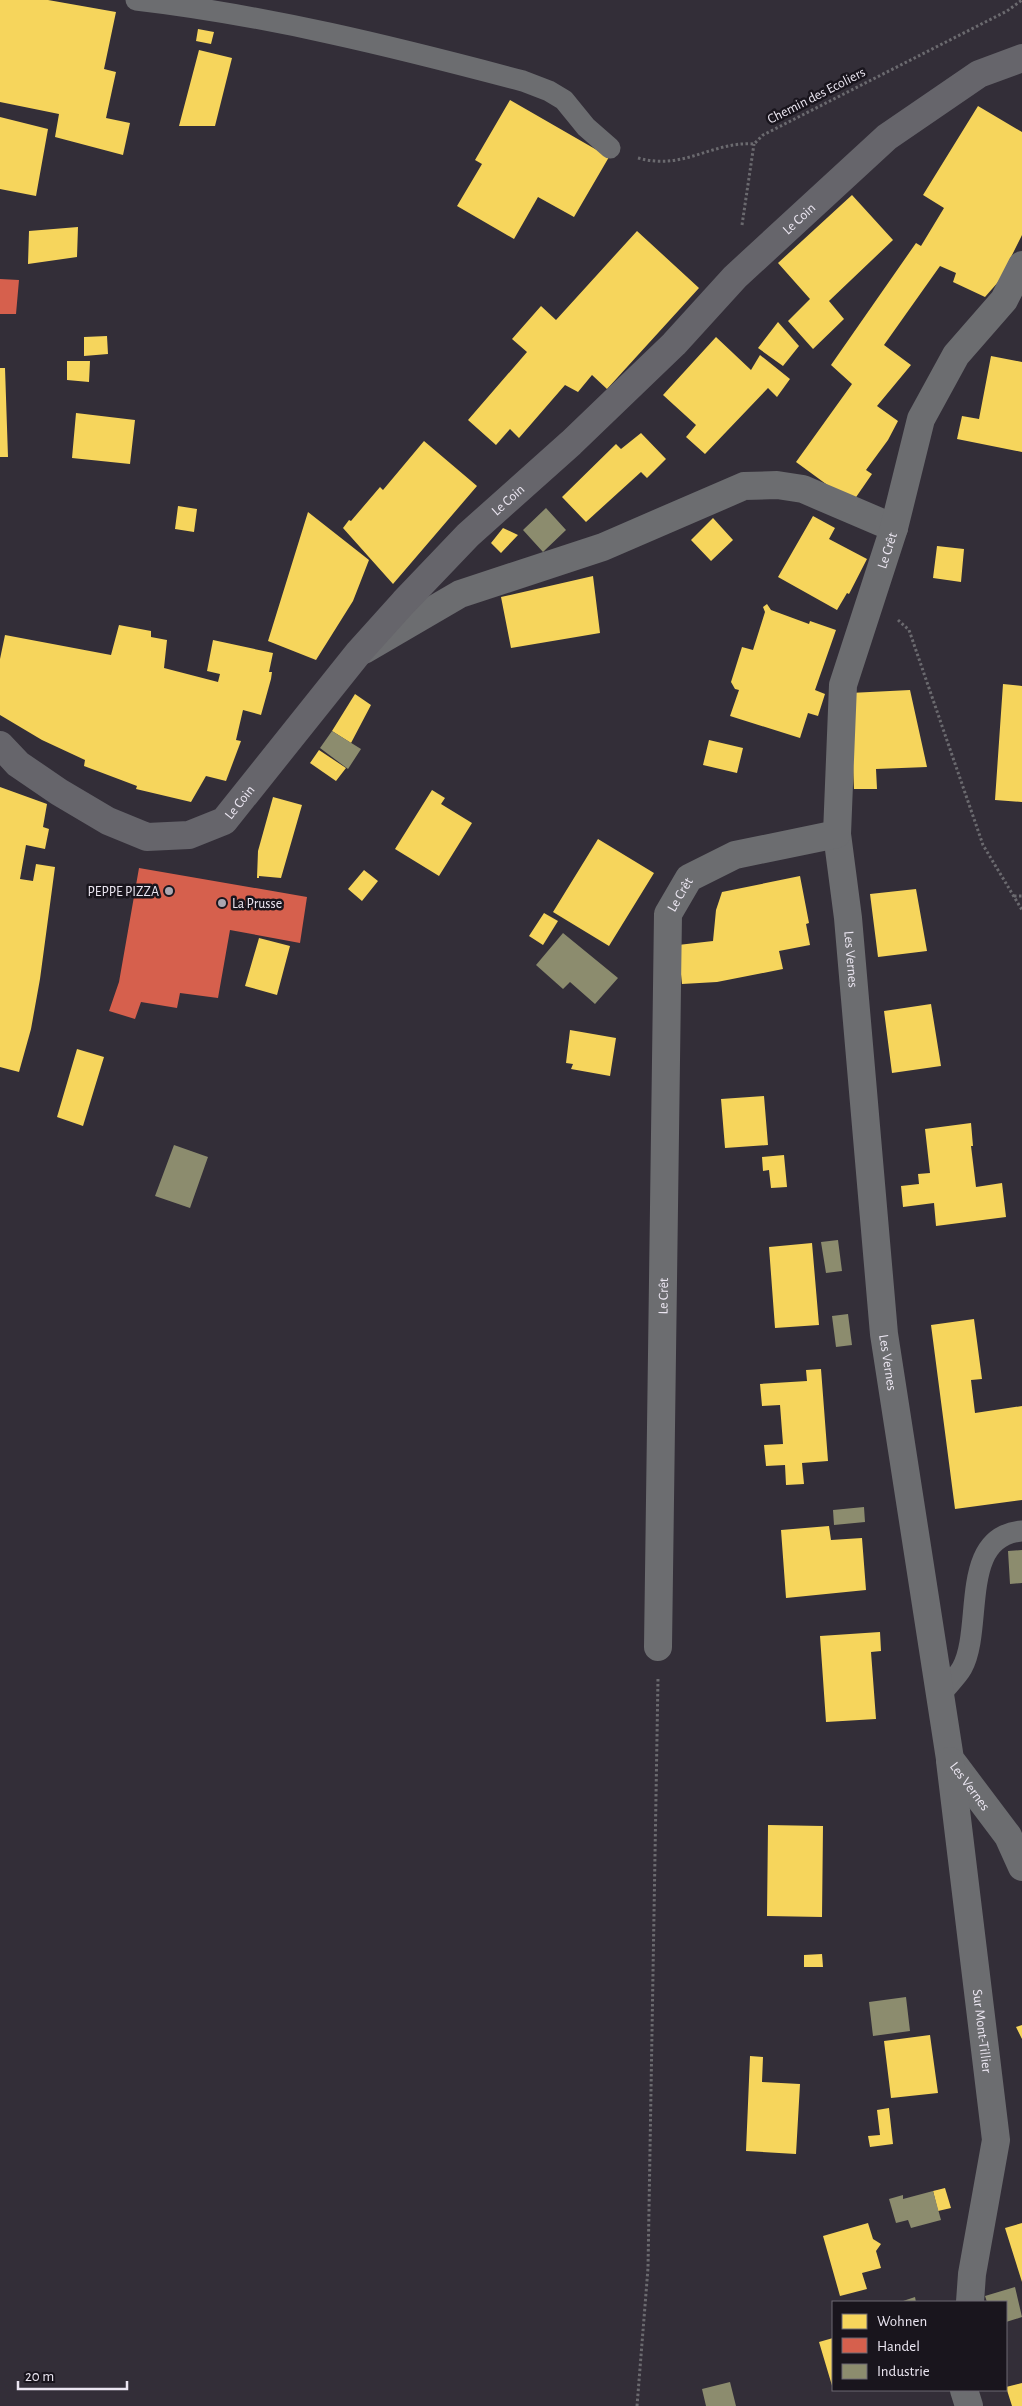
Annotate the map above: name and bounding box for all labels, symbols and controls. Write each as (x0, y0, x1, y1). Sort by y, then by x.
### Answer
street label: Chemin des Ecoliers (765, 65, 868, 127)
street label: Le Coin (780, 201, 818, 237)
street label: Le Coin (489, 482, 527, 519)
street label: Le Crêt (875, 530, 900, 570)
street label: Le Coin (222, 783, 258, 822)
street label: Le Crêt (665, 875, 696, 914)
place label: PEPPE PIZZA (87, 885, 159, 899)
marker: PEPPE PIZZA (163, 885, 175, 897)
marker: La Prusse (216, 897, 228, 909)
place label: La Prusse (232, 897, 282, 911)
street label: Les Vernes (841, 930, 860, 988)
street label: Le Crêt (657, 1277, 671, 1315)
street label: Les Vernes (876, 1333, 899, 1392)
street label: Les Vernes (947, 1760, 992, 1813)
street label: Sur Mont-Tillier (970, 1988, 994, 2074)
legend (832, 2301, 1007, 2391)
text: Wohnen (877, 2314, 927, 2329)
text: Handel (877, 2339, 920, 2354)
scale bar (18, 2358, 126, 2390)
text: Industrie (877, 2364, 930, 2379)
text: 20 m (25, 2369, 54, 2384)

